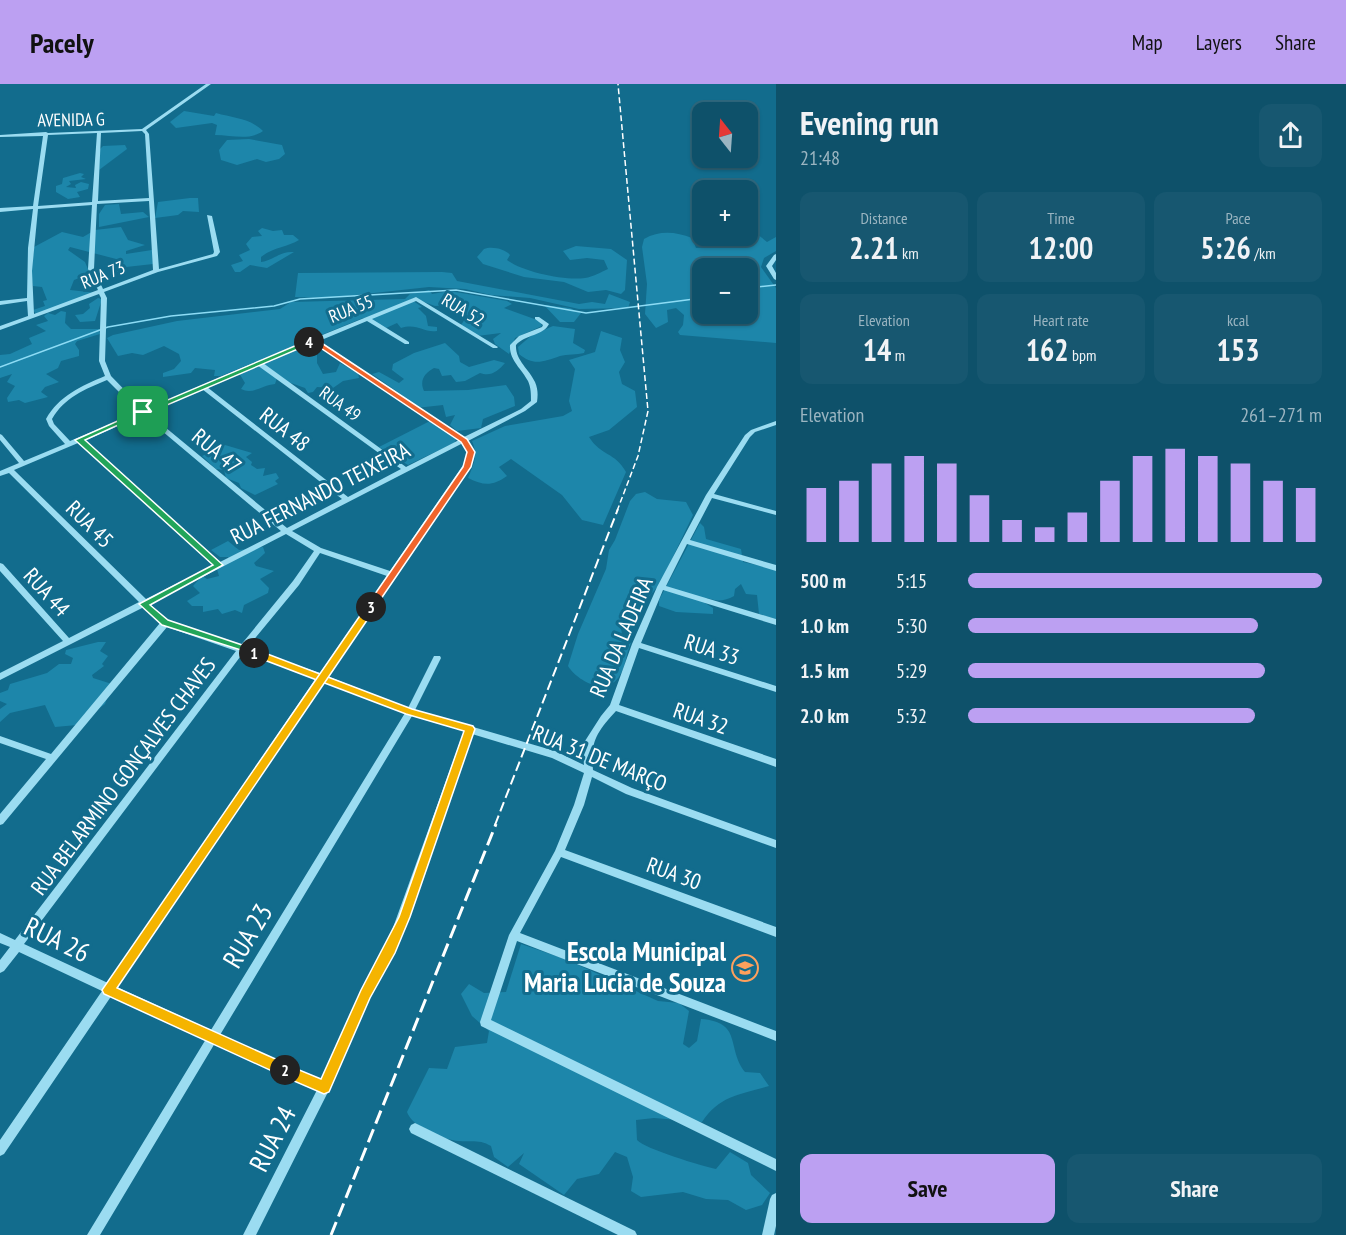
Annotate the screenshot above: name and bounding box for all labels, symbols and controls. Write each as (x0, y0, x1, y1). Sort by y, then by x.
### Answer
text: Pacely (30, 24, 94, 61)
text: Map (1132, 29, 1163, 56)
text: Layers (1196, 29, 1242, 56)
text: Share (1275, 29, 1316, 56)
text: Evening run (800, 101, 939, 144)
north arrow (692, 102, 758, 168)
map controls (692, 102, 758, 324)
button: share (1259, 104, 1322, 167)
street label: AVENIDA G (37, 107, 105, 132)
text: 21:48 (800, 145, 840, 171)
button: + (692, 180, 758, 246)
text: Distance (860, 208, 908, 228)
text: Time (1047, 208, 1075, 228)
text: Pace (1225, 208, 1251, 228)
text: 2.21 (849, 228, 899, 267)
text: 12:00 (1029, 228, 1093, 267)
text: 5:26 (1200, 228, 1251, 267)
text: km (899, 243, 919, 263)
text: /km (1251, 243, 1276, 263)
street label: RUA 73 (77, 255, 128, 294)
button: − (692, 258, 758, 324)
street label: RUA 52 (438, 288, 489, 331)
street label: RUA 55 (325, 289, 376, 328)
text: Elevation (858, 310, 910, 330)
text: Heart rate (1033, 310, 1089, 330)
text: kcal (1227, 310, 1249, 330)
pin: 4 (294, 327, 324, 357)
text: 14 (863, 330, 891, 369)
text: 162 (1026, 330, 1069, 369)
text: 153 (1216, 330, 1260, 369)
text: 4 (305, 332, 313, 352)
text: m (891, 345, 905, 365)
text: bpm (1069, 345, 1096, 365)
street label: RUA 49 (315, 381, 366, 426)
pin (117, 386, 168, 437)
icon: arrive (126, 395, 159, 428)
street label: RUA 48 (254, 401, 316, 457)
text: Elevation (800, 402, 864, 428)
text: 261–271 m (1240, 402, 1322, 428)
street label: RUA 47 (186, 422, 248, 480)
street label: RUA FERNANDO TEIXEIRA (226, 435, 415, 550)
street label: RUA 45 (60, 494, 120, 554)
street label: RUA 44 (18, 562, 76, 622)
text: 500 m (800, 568, 846, 594)
text: 5:15 (896, 568, 927, 594)
street label: RUA DA LADEIRA (583, 572, 659, 701)
pin: 3 (356, 592, 386, 622)
text: 3 (367, 597, 375, 617)
text: 1.0 km (800, 613, 849, 639)
text: 5:30 (896, 613, 927, 639)
street label: RUA 33 (681, 627, 743, 671)
pin: 1 (239, 638, 269, 668)
text: 1 (250, 643, 258, 663)
street label: RUA BELARMINO GONÇALVES CHAVES (24, 652, 222, 900)
text: 1.5 km (800, 658, 849, 684)
text: 5:29 (896, 658, 927, 684)
street label: RUA 32 (670, 696, 732, 740)
text: 2.0 km (800, 703, 849, 729)
text: 5:32 (896, 703, 927, 729)
street label: RUA 31 DE MARÇO (529, 718, 671, 798)
street label: RUA 30 (643, 850, 705, 896)
street label: RUA 23 (215, 897, 279, 974)
street label: RUA 26 (19, 909, 96, 969)
place label: Escola Municipal Maria Lucia de Souza (524, 934, 726, 999)
school or university icon: Escola Municipal Maria Lucia de Souza (730, 953, 760, 983)
pin: 2 (270, 1055, 300, 1085)
text: 2 (281, 1060, 289, 1080)
street label: RUA 24 (241, 1100, 303, 1177)
button: Save (800, 1154, 1055, 1223)
button: Share (1067, 1154, 1322, 1223)

